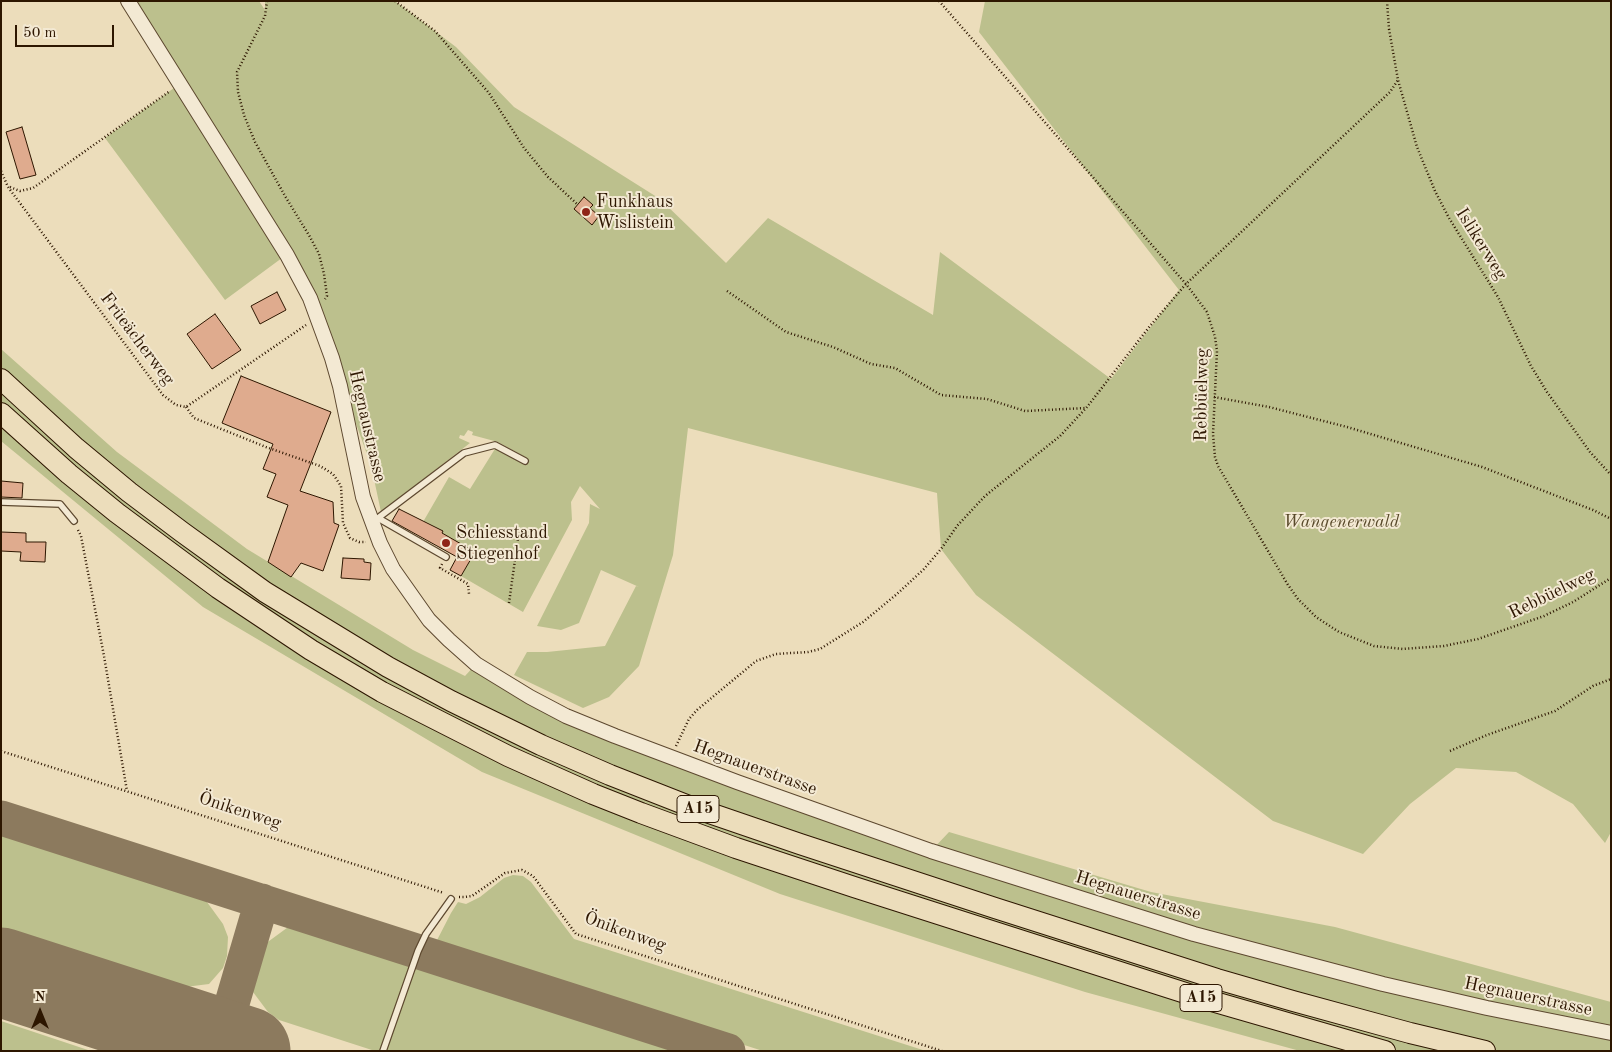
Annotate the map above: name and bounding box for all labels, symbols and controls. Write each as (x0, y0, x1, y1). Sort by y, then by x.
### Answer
scale bar (18, 15, 116, 47)
text: 50 m (23, 26, 57, 41)
place label: Funkhaus Wislistein (596, 191, 674, 233)
street label: Islikerweg (1450, 204, 1512, 284)
marker: Funkhaus Wislistein (580, 206, 592, 218)
street label: Früeächerweg (95, 288, 179, 390)
street label: Rebbüelweg (1190, 348, 1214, 442)
street label: Hegnaustrasse (344, 368, 390, 484)
park label: Wangenerwald (1283, 511, 1399, 533)
place label: Schiesstand Stiegenhof (456, 522, 548, 564)
marker: Schiesstand Stiegenhof (440, 537, 452, 549)
street label: Rebbüelweg (1505, 564, 1599, 624)
street label: Hegnauerstrasse (690, 736, 820, 800)
street label: Önikenweg (196, 787, 284, 835)
road number: A15 (677, 796, 719, 822)
street label: Hegnauerstrasse (1073, 867, 1203, 925)
street label: Önikenweg (581, 907, 669, 957)
street label: Hegnauerstrasse (1462, 973, 1594, 1021)
road number: A15 (1180, 984, 1222, 1011)
north arrow (15, 987, 65, 1037)
text: N (35, 990, 45, 1004)

